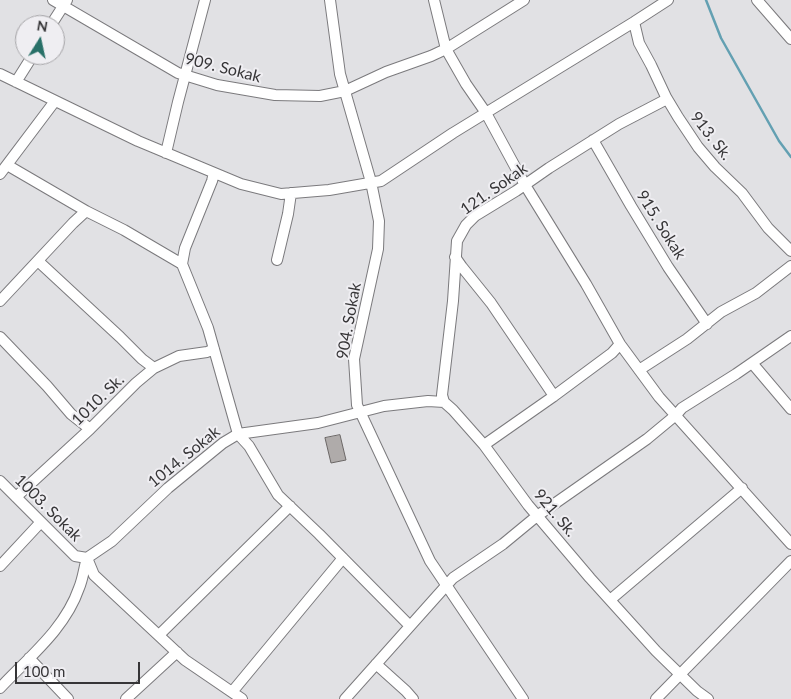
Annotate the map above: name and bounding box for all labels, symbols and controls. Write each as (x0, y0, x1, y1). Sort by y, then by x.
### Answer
north arrow (15, 15, 65, 65)
text: N (36, 16, 49, 35)
street label: 909. Sokak (183, 49, 263, 87)
street label: 913. Sk. (686, 108, 736, 164)
street label: 121. Sokak (457, 159, 531, 219)
street label: 915. Sokak (632, 187, 690, 263)
street label: 904. Sokak (333, 281, 365, 361)
street label: 1010. Sk. (68, 370, 128, 430)
street label: 1014. Sokak (144, 422, 224, 492)
street label: 1003. Sokak (10, 470, 86, 546)
street label: 921. Sk. (530, 485, 580, 541)
scale bar (18, 652, 142, 684)
text: 100 m (23, 662, 65, 680)

